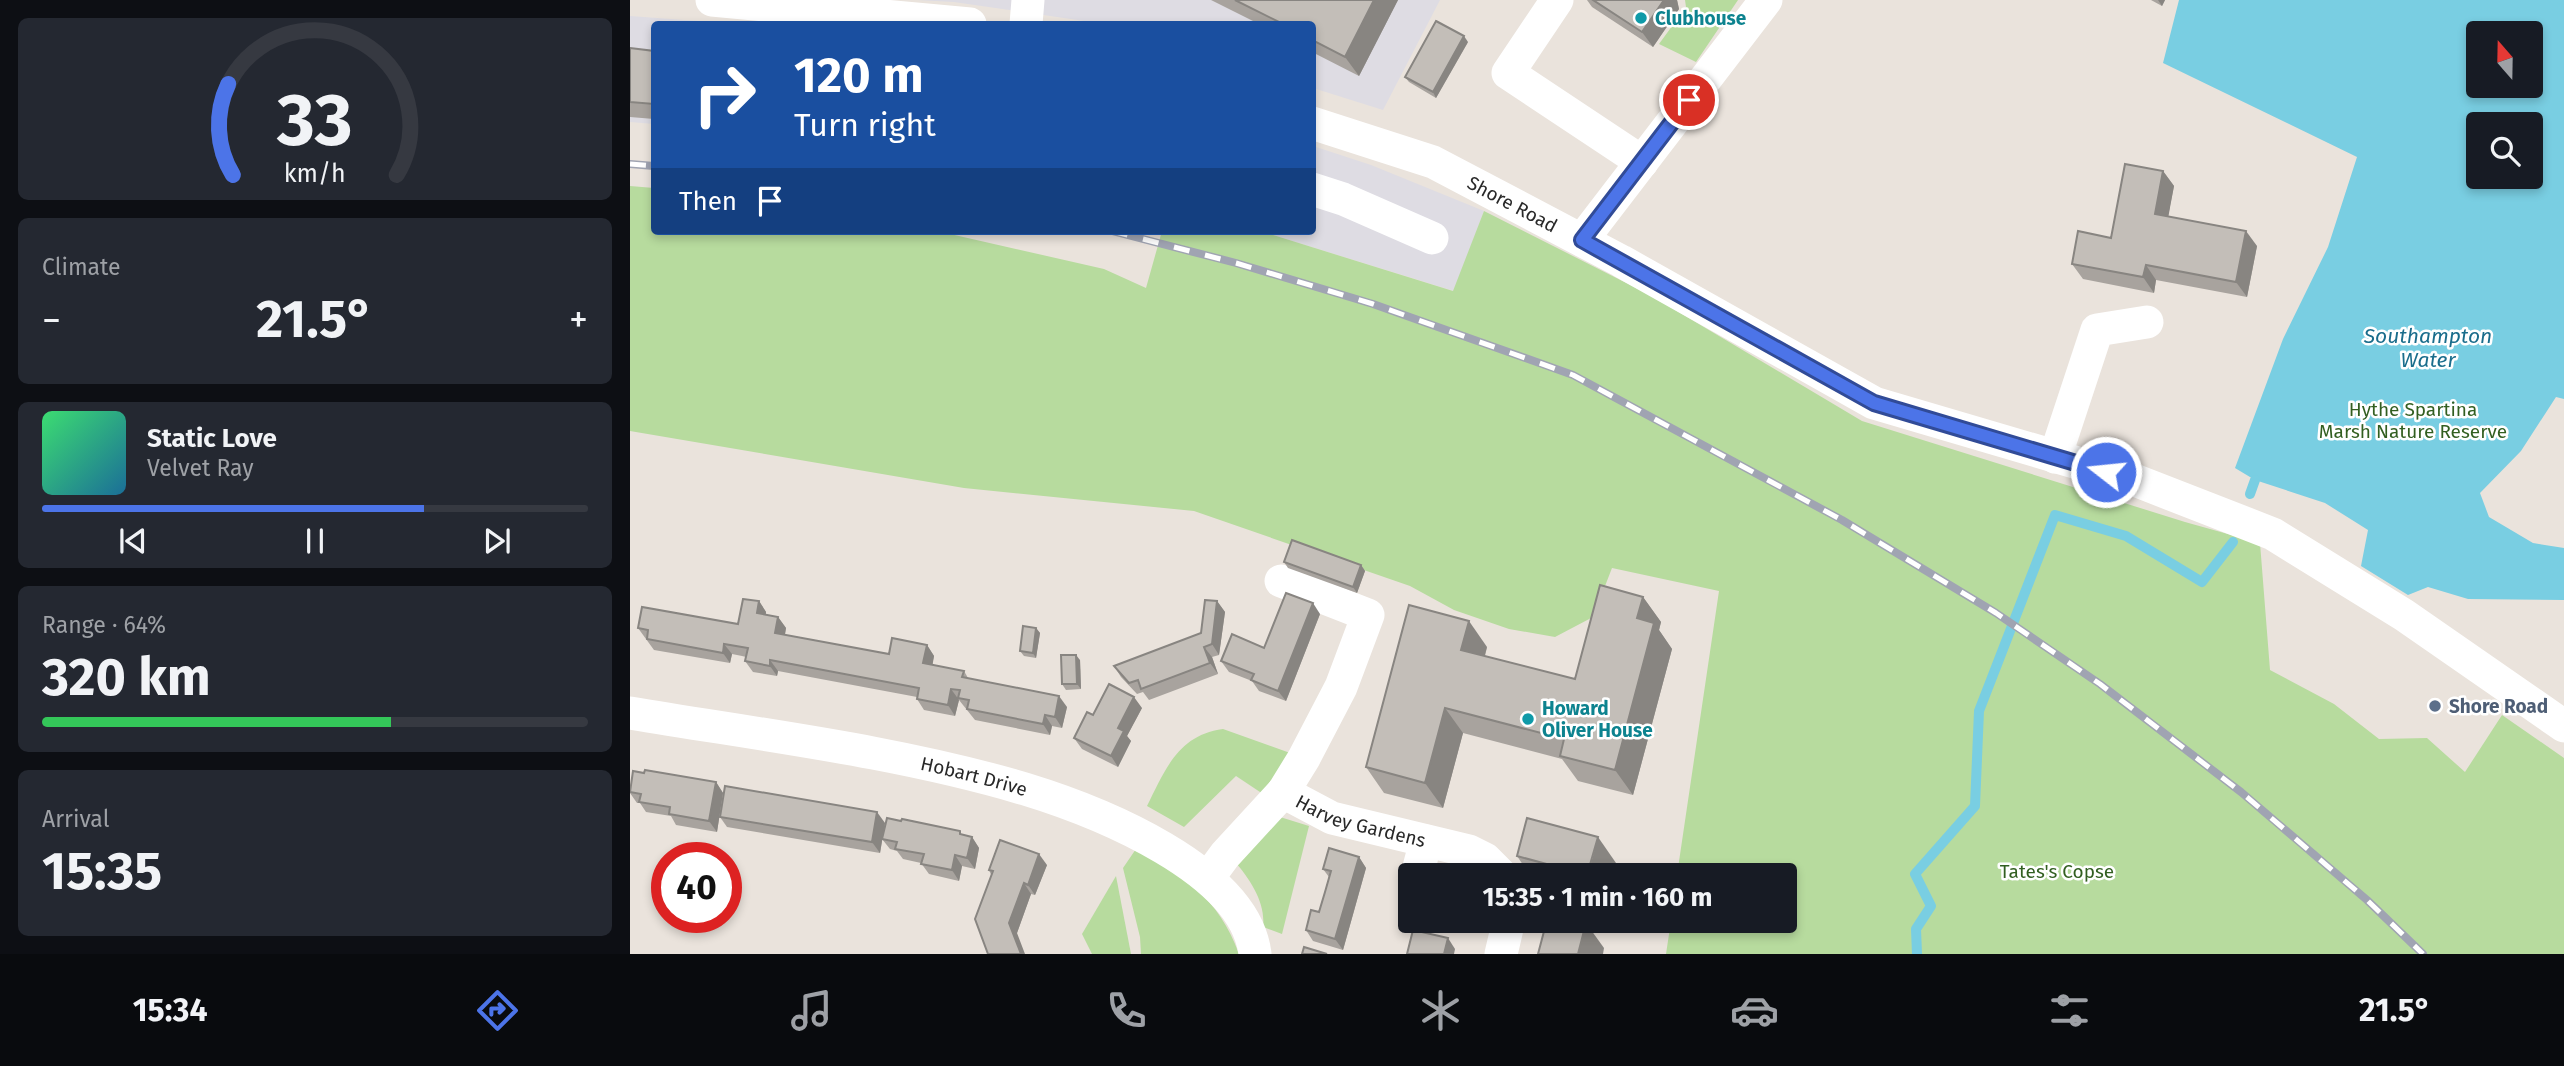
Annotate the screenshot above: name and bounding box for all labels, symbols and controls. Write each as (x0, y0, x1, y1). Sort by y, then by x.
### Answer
place label: Clubhouse (1655, 7, 1746, 30)
marker: Clubhouse (1633, 10, 1649, 26)
north arrow (2466, 21, 2543, 98)
map controls (2466, 21, 2543, 189)
text: 120 m (794, 46, 924, 105)
icon: right (679, 49, 770, 140)
pin (1659, 70, 1719, 130)
text: 33 (276, 77, 353, 164)
icon: arrive (1670, 81, 1708, 119)
text: Turn right (794, 106, 936, 144)
button: search (2466, 112, 2543, 189)
text: km/h (284, 159, 346, 189)
street label: Shore Road (1463, 171, 1561, 237)
icon: arrive (751, 182, 789, 220)
text: Then (679, 186, 737, 217)
text: Climate (42, 253, 121, 281)
text: 21.5° (256, 288, 374, 351)
text: − (42, 297, 61, 343)
text: + (569, 297, 588, 343)
water label: Southampton Water (2363, 323, 2492, 373)
park label: Hythe Spartina Marsh Nature Reserve (2319, 398, 2507, 443)
text: Static Love (147, 423, 277, 454)
position arrow (2069, 435, 2143, 509)
text: Velvet Ray (147, 454, 254, 482)
icon: previous (114, 522, 152, 560)
icon: pause (296, 522, 334, 560)
icon: next (478, 522, 516, 560)
text: Range · 64% (42, 611, 166, 639)
text: 320 km (42, 646, 211, 709)
place label: Shore Road (2449, 695, 2548, 718)
place label: Howard Oliver House (1542, 697, 1653, 742)
marker: Shore Road (2427, 698, 2443, 714)
marker: Howard Oliver House (1520, 711, 1536, 727)
street label: Hobart Drive (919, 752, 1030, 801)
street label: Harvey Gardens (1292, 790, 1428, 852)
text: Arrival (42, 805, 109, 833)
text: 15:35 (42, 840, 162, 903)
speed limit sign: 40 (651, 842, 742, 933)
park label: Tates's Copse (2000, 860, 2114, 883)
text: 15:35 · 1 min · 160 m (1483, 882, 1712, 913)
icon: directions (473, 986, 522, 1035)
icon: music (787, 986, 836, 1035)
icon: phone (1102, 986, 1151, 1035)
icon: climate (1416, 986, 1465, 1035)
icon: car (1730, 986, 1779, 1035)
icon: filters (2045, 986, 2094, 1035)
text: 15:34 (133, 991, 208, 1029)
text: 21.5° (2359, 991, 2431, 1029)

